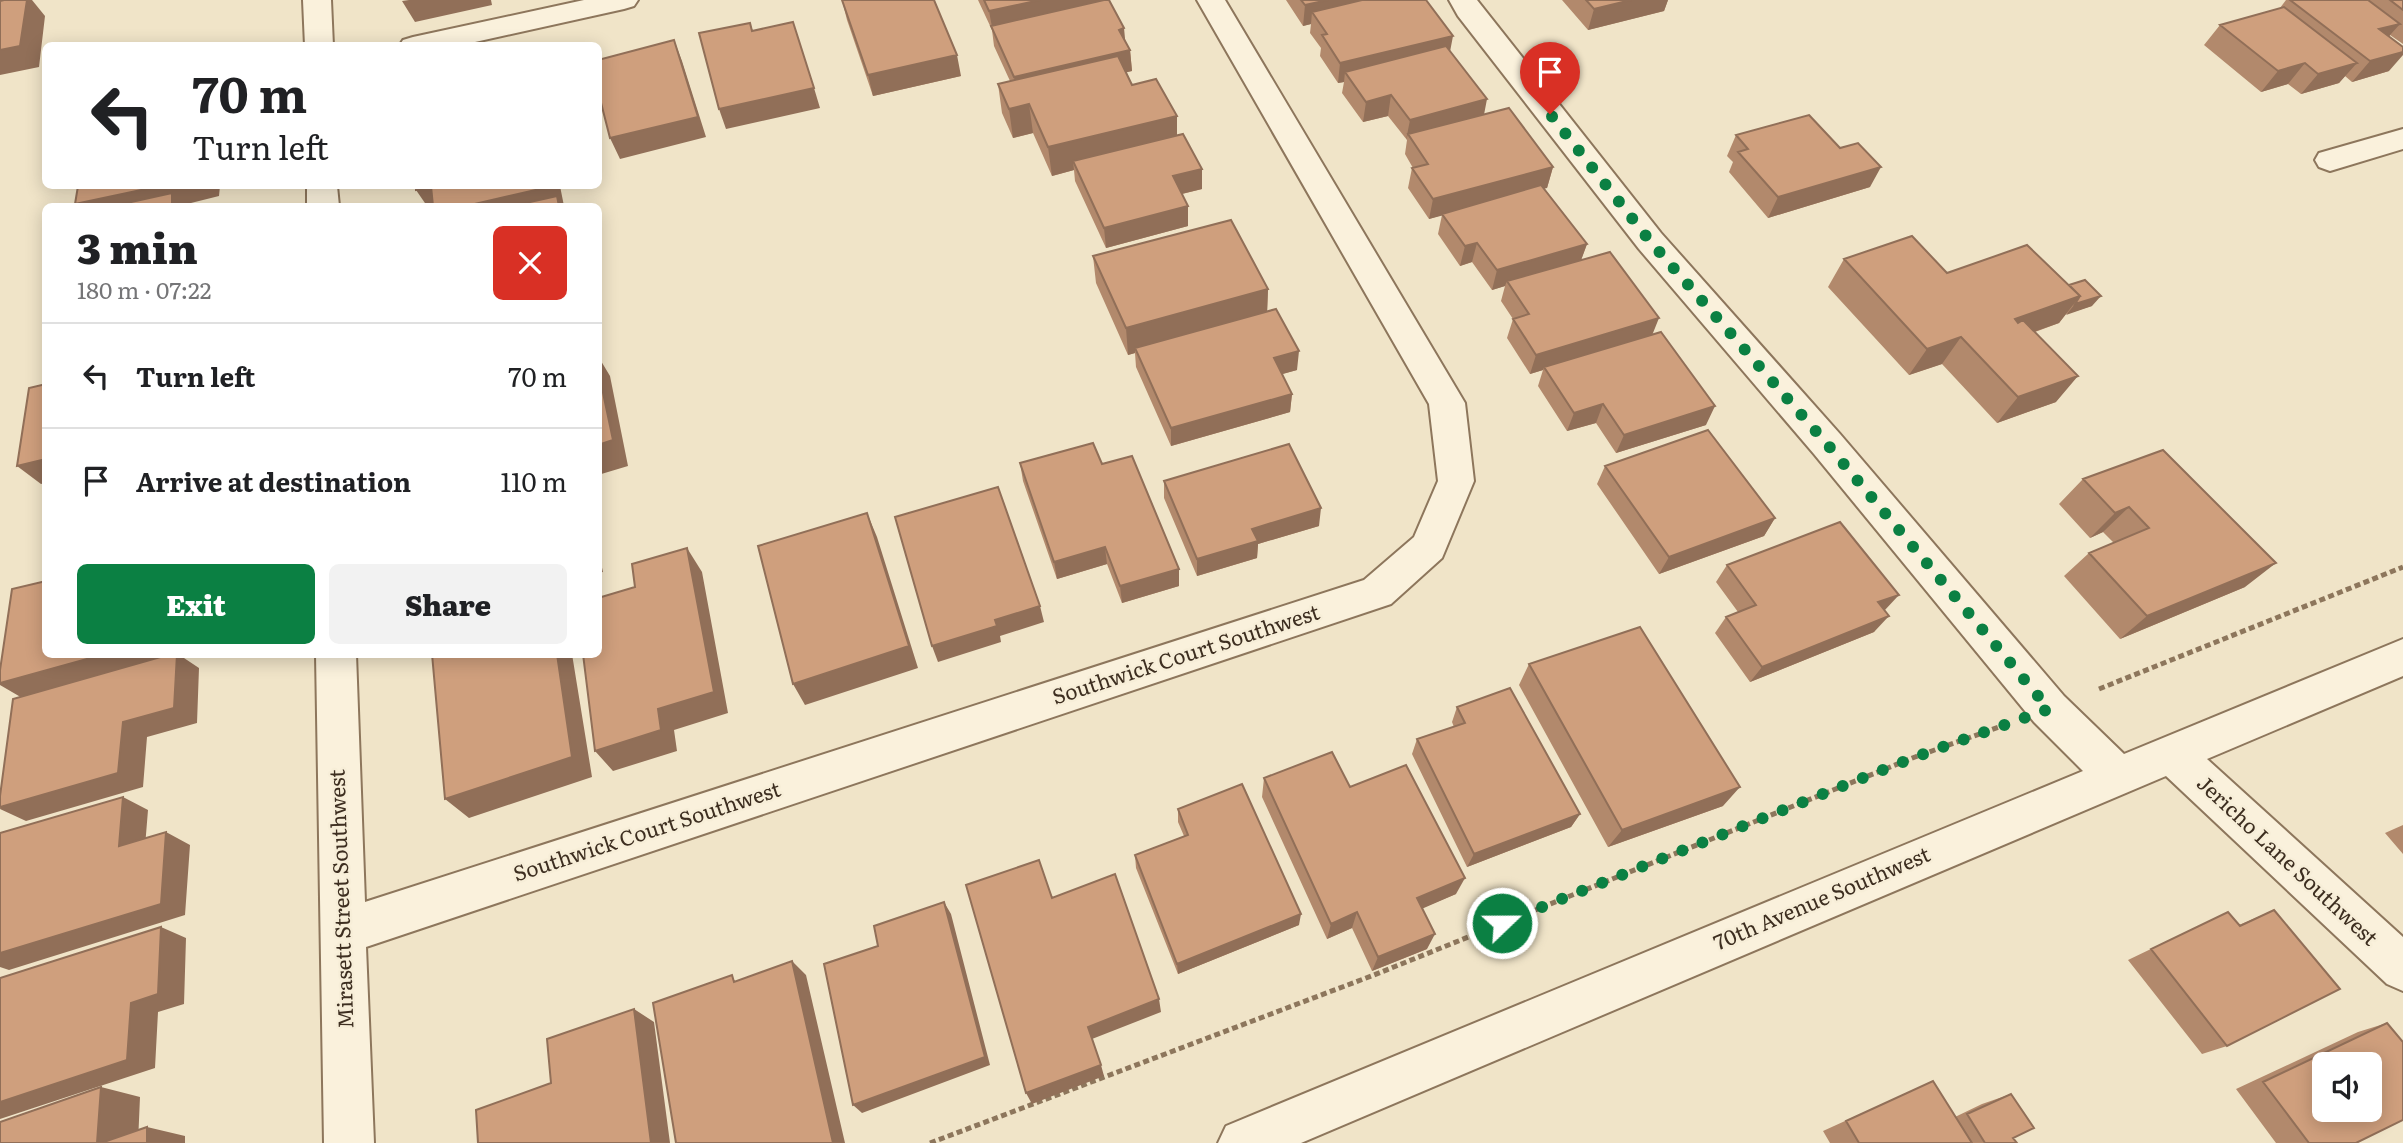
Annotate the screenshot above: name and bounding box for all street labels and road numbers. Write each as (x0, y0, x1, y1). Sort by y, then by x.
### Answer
street label: Southwick Court Southwest (1048, 595, 1323, 711)
street label: Jericho Lane Southwest (2191, 767, 2387, 952)
street label: Mirasett Street Southwest (319, 768, 360, 1029)
street label: Southwick Court Southwest (509, 772, 784, 888)
street label: 70th Avenue Southwest (1708, 837, 1935, 956)

